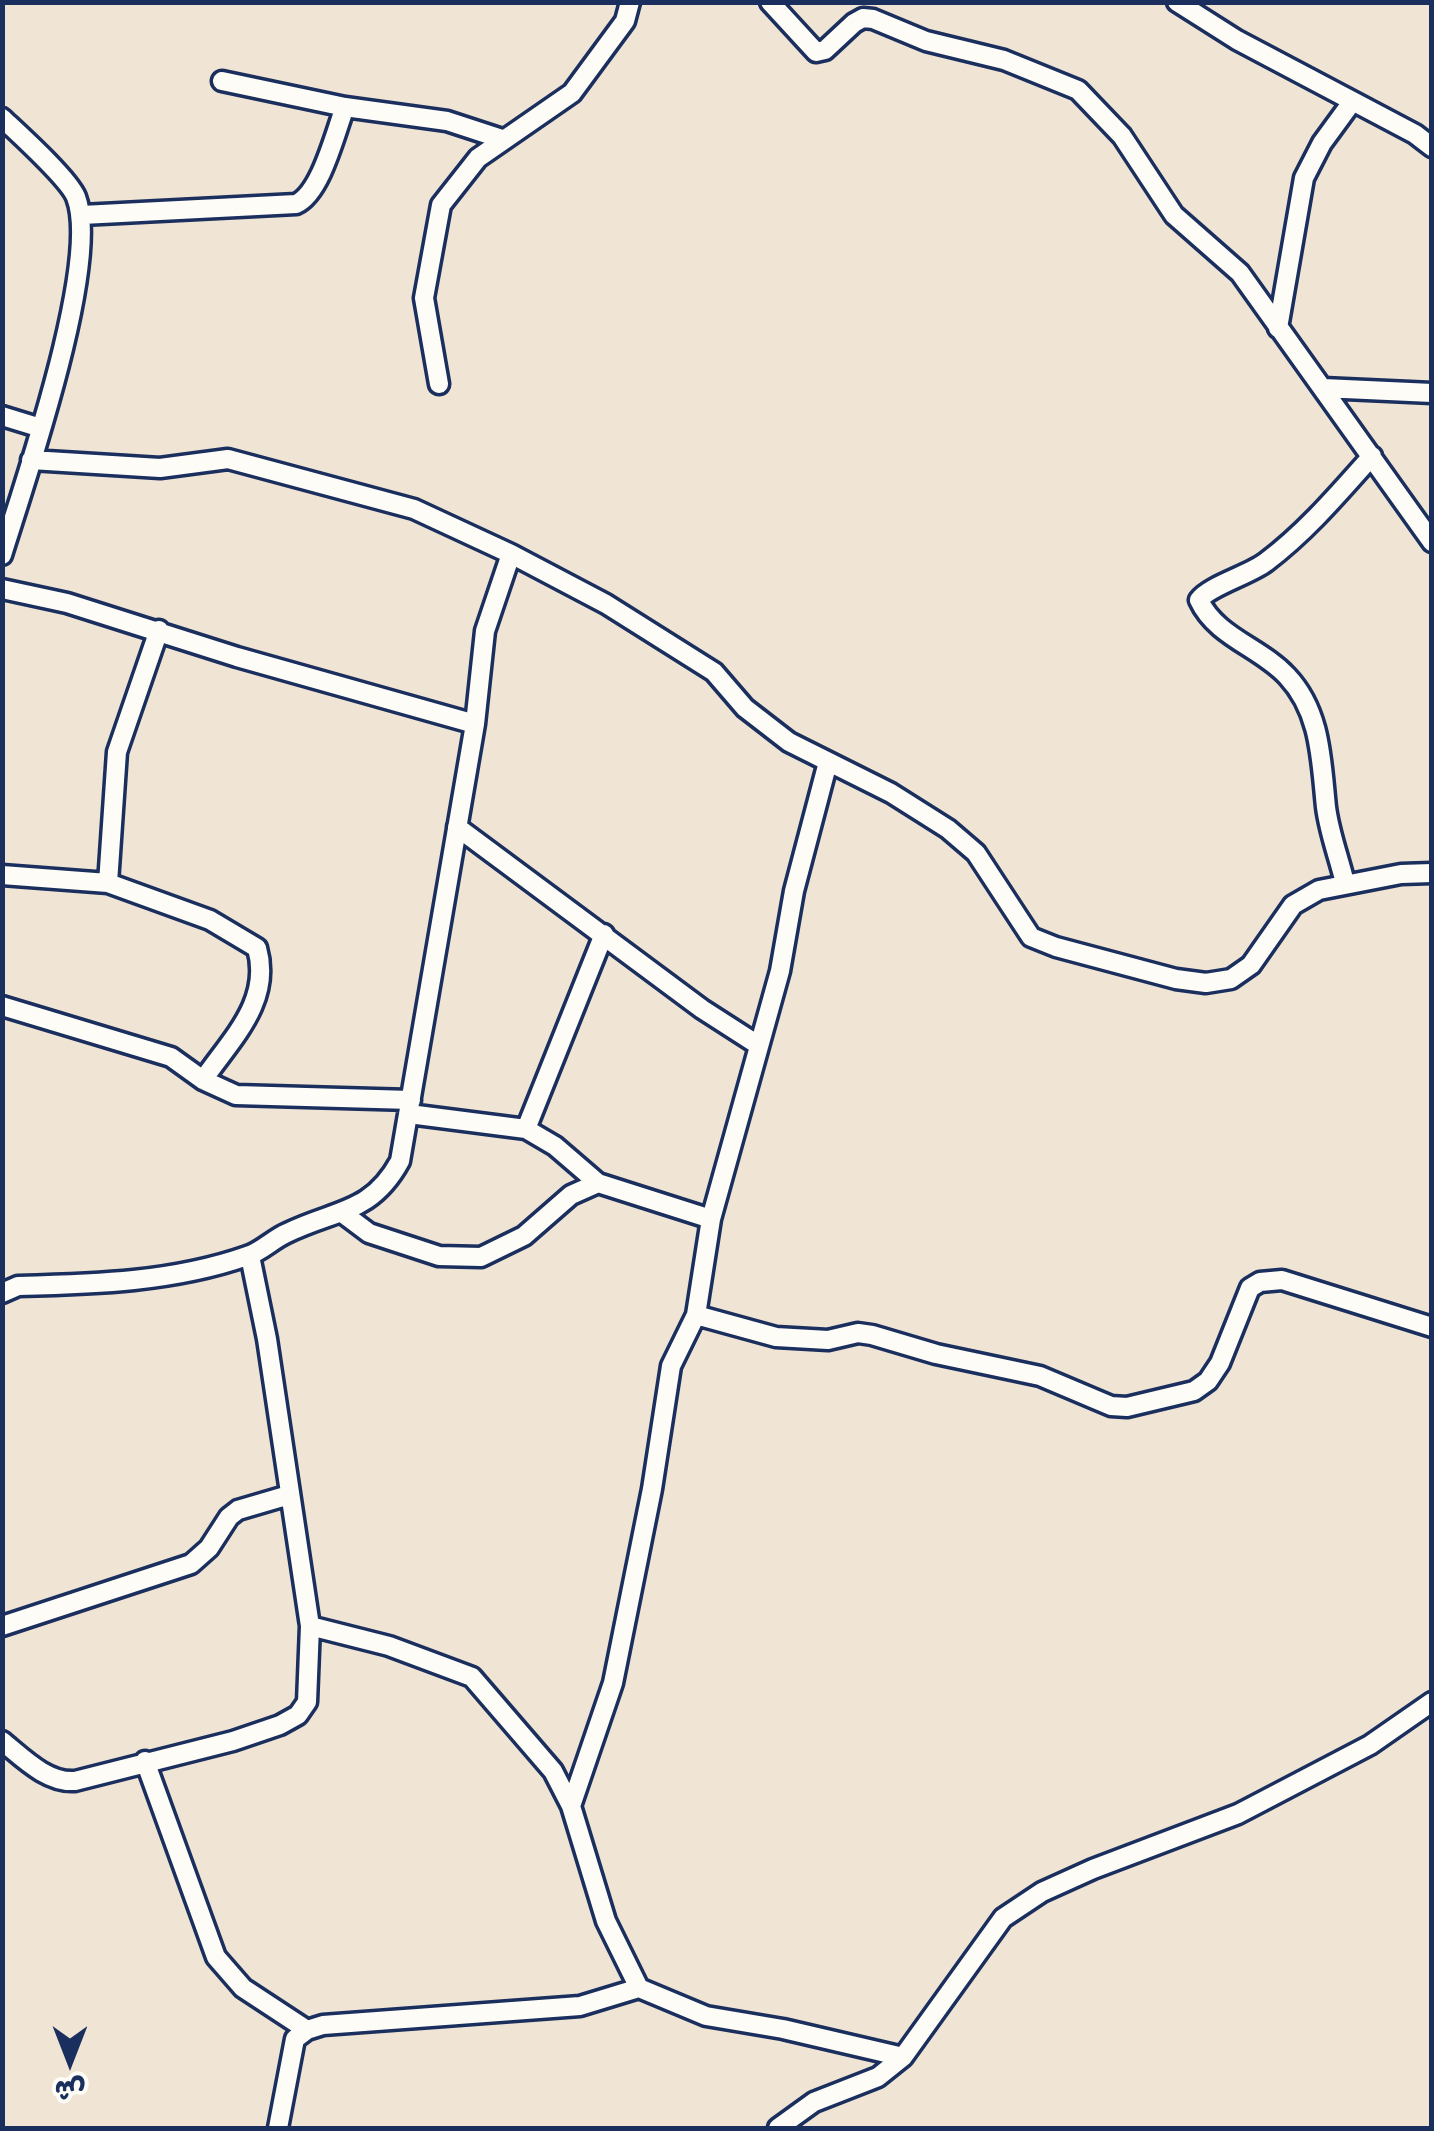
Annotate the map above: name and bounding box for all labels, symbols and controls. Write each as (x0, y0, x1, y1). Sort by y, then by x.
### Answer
north arrow (20, 2011, 120, 2111)
text: ش (55, 2072, 85, 2110)

